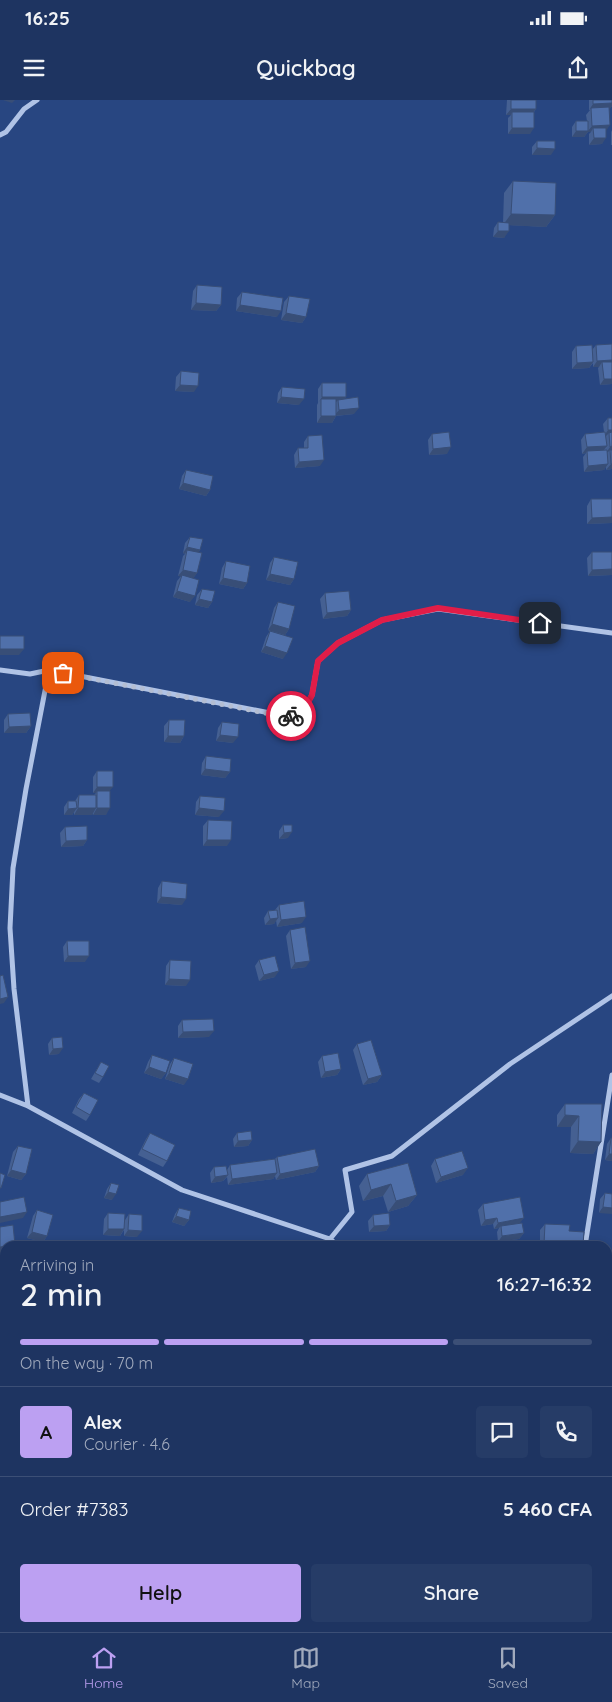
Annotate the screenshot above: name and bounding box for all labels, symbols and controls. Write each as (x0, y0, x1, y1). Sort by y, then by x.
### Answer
text: 16:25 (25, 6, 70, 30)
icon: menu (20, 54, 48, 82)
text: Quickbag (256, 54, 356, 82)
icon: share (564, 54, 592, 82)
pin (519, 602, 561, 644)
icon: home (526, 609, 554, 637)
pin (42, 652, 84, 694)
icon: bag (49, 659, 77, 687)
courier (266, 691, 316, 741)
icon: bike (277, 702, 305, 730)
text: Arriving in (20, 1255, 94, 1275)
text: 16:27–16:32 (497, 1272, 592, 1296)
text: 2 min (20, 1274, 103, 1314)
text: On the way · 70 m (20, 1353, 153, 1373)
button: chat (476, 1406, 528, 1458)
button: phone (540, 1406, 592, 1458)
text: Alex (84, 1410, 122, 1434)
text: A (40, 1420, 52, 1444)
text: Courier · 4.6 (84, 1434, 170, 1454)
text: Order #7383 (20, 1497, 129, 1521)
text: 5 460 CFA (503, 1497, 592, 1521)
button: Help (20, 1564, 301, 1622)
button: Share (311, 1564, 592, 1622)
tab: Home (84, 1644, 123, 1692)
tab: Map (291, 1644, 320, 1692)
tab: Saved (488, 1644, 528, 1692)

